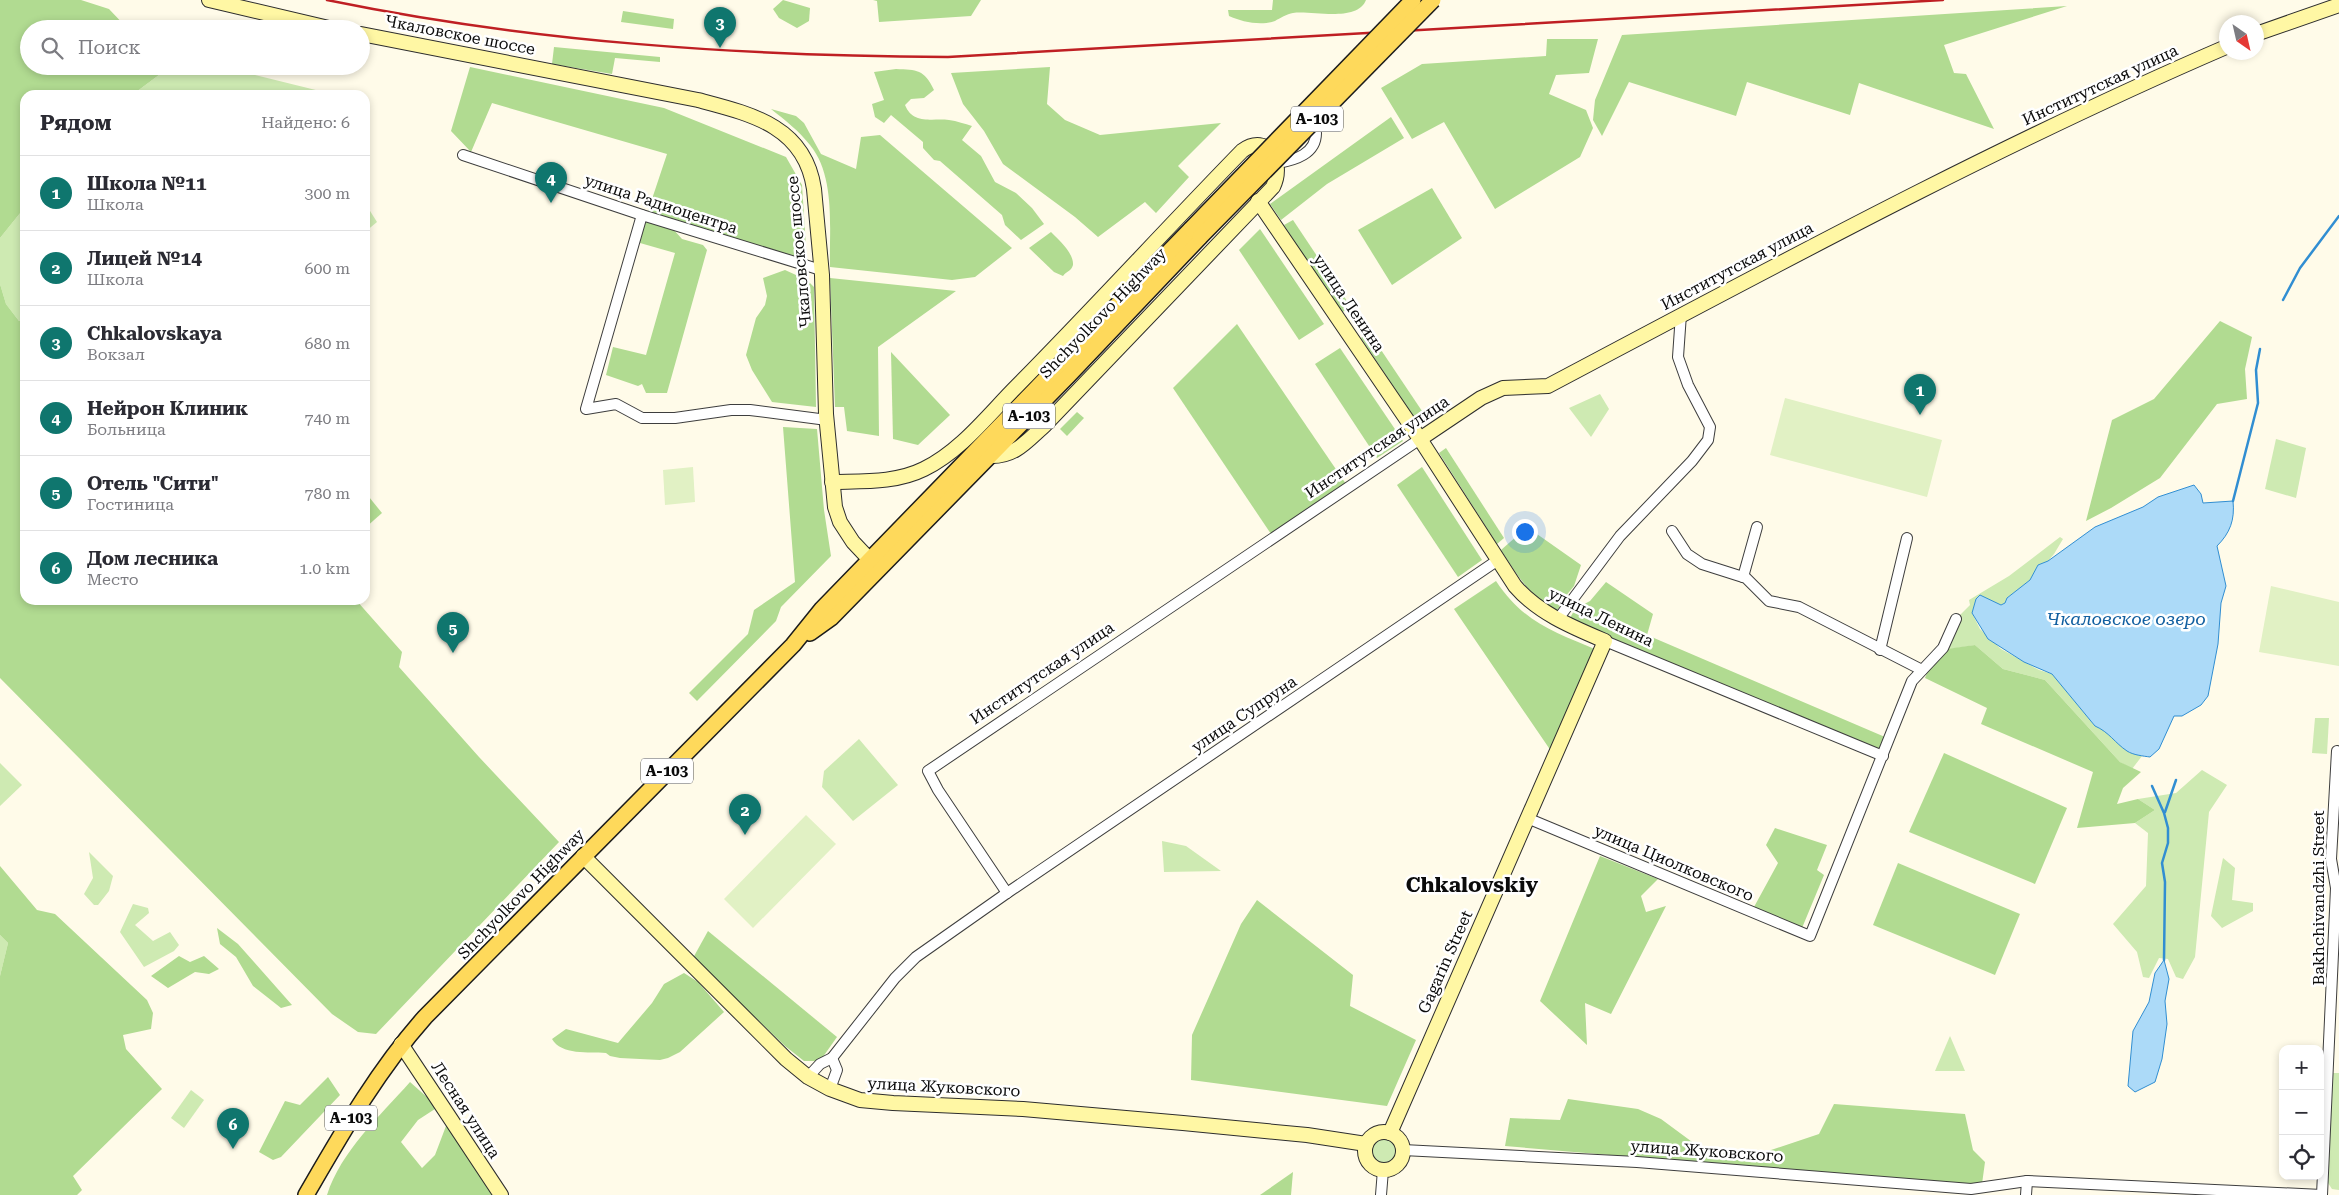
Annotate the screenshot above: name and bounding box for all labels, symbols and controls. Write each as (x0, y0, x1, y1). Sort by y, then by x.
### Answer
pin: 3 (704, 7, 736, 48)
street label: Чкаловское шоссе (383, 11, 537, 59)
north arrow (2219, 15, 2264, 60)
search box (20, 20, 370, 75)
icon: search (38, 34, 66, 62)
text: Поиск (78, 36, 141, 59)
street label: Институтская улица (2019, 40, 2181, 129)
road number: А-103 (1291, 106, 1343, 132)
text: Рядом (40, 111, 112, 135)
text: Найдено: 6 (261, 113, 350, 132)
pin: 4 (535, 162, 567, 203)
street label: улица Радиоцентра (582, 170, 740, 238)
text: Школа №11 (87, 172, 207, 195)
street label: Чкаловское шоссе (783, 175, 815, 329)
text: 1 (52, 184, 60, 203)
text: 300 m (304, 184, 350, 203)
text: Школа (87, 195, 144, 214)
street label: Институтская улица (1658, 218, 1817, 314)
street label: Shchyolkovo Highway (1036, 244, 1171, 382)
text: Лицей №14 (87, 247, 202, 270)
street label: улица Ленина (1309, 250, 1389, 356)
text: 2 (52, 259, 60, 278)
text: 600 m (304, 259, 350, 278)
text: Школа (87, 270, 144, 289)
text: Chkalovskaya (87, 322, 222, 345)
text: 3 (52, 334, 60, 353)
text: 680 m (304, 334, 350, 353)
text: Вокзал (87, 345, 145, 364)
pin: 1 (1904, 374, 1936, 415)
street label: Институтская улица (1301, 392, 1453, 502)
text: Нейрон Клиник (87, 397, 248, 420)
road number: А-103 (1003, 404, 1055, 428)
text: 4 (52, 409, 60, 428)
text: 740 m (304, 409, 350, 428)
text: Больница (87, 420, 166, 439)
text: Отель "Сити" (87, 472, 219, 495)
text: 5 (52, 484, 60, 503)
text: 780 m (304, 484, 350, 503)
text: Гостиница (87, 495, 174, 514)
your location (1512, 519, 1538, 545)
text: Дом лесника (87, 547, 218, 570)
text: 6 (52, 559, 60, 578)
text: 1.0 km (299, 559, 350, 578)
text: Место (87, 570, 139, 589)
street label: улица Ленина (1545, 583, 1657, 651)
water label: Чкаловское озеро (2046, 608, 2206, 629)
pin: 5 (437, 612, 469, 653)
street label: Институтская улица (966, 618, 1118, 728)
street label: улица Супруна (1188, 672, 1301, 756)
road number: А-103 (641, 758, 693, 784)
pin: 2 (729, 794, 761, 835)
street label: Bakhchivandzhi Street (2309, 811, 2328, 985)
street label: улица Циолковского (1591, 821, 1757, 905)
street label: Shchyolkovo Highway (454, 825, 589, 963)
district label: Chkalovskiy (1406, 873, 1539, 897)
street label: Gagarin Street (1414, 907, 1476, 1016)
map controls (2279, 1045, 2324, 1180)
button: + (2279, 1045, 2324, 1090)
street label: Лесная улица (428, 1058, 504, 1162)
street label: улица Жуковского (867, 1074, 1021, 1101)
button: − (2279, 1090, 2324, 1135)
road number: А-103 (325, 1106, 377, 1130)
pin: 6 (217, 1108, 249, 1149)
button: locate (2279, 1135, 2324, 1180)
street label: улица Жуковского (1630, 1136, 1784, 1166)

